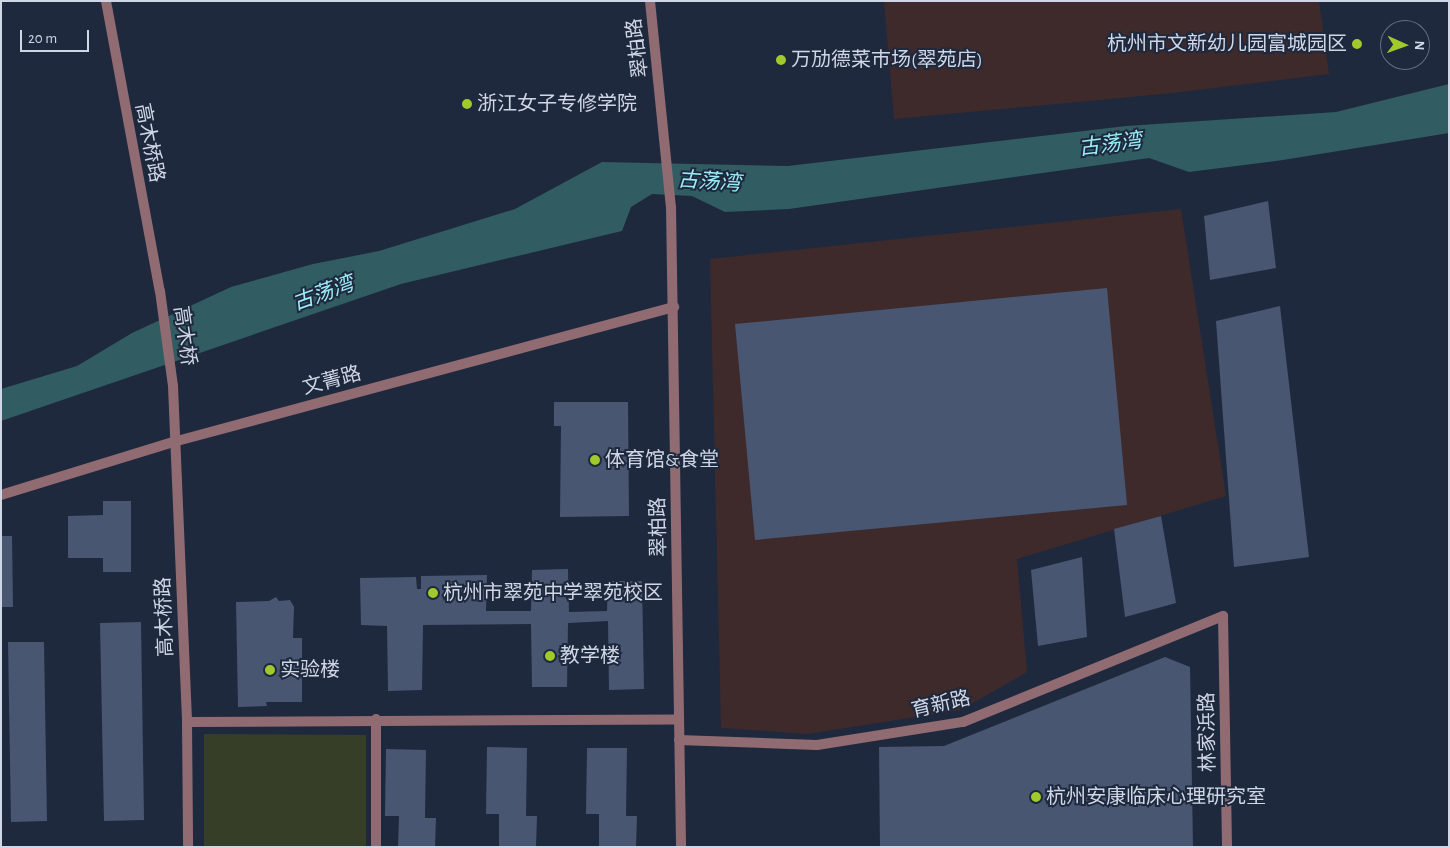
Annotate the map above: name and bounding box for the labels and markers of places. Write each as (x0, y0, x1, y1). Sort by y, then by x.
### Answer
place label: 杭州市文新幼儿园富城园区 (1107, 32, 1347, 56)
marker: 杭州市文新幼儿园富城园区 (1351, 38, 1363, 50)
place label: 万劢德菜巿场(翠苑店) (791, 48, 983, 72)
marker: 万劢德菜巿场(翠苑店) (775, 54, 787, 66)
place label: 浙江女子专修学院 (477, 92, 637, 116)
marker: 浙江女子专修学院 (461, 98, 473, 110)
place label: 体育馆&食堂 (605, 448, 719, 472)
marker: 体育馆&食堂 (589, 454, 601, 466)
place label: 杭州市翠苑中学翠苑校区 (443, 581, 663, 605)
marker: 杭州市翠苑中学翠苑校区 (427, 587, 439, 599)
place label: 教学楼 (560, 644, 620, 668)
marker: 教学楼 (544, 650, 556, 662)
place label: 实验楼 (280, 658, 340, 682)
marker: 实验楼 (264, 664, 276, 676)
place label: 杭州安康临床心理研究室 (1046, 785, 1266, 809)
marker: 杭州安康临床心理研究室 (1030, 791, 1042, 803)

